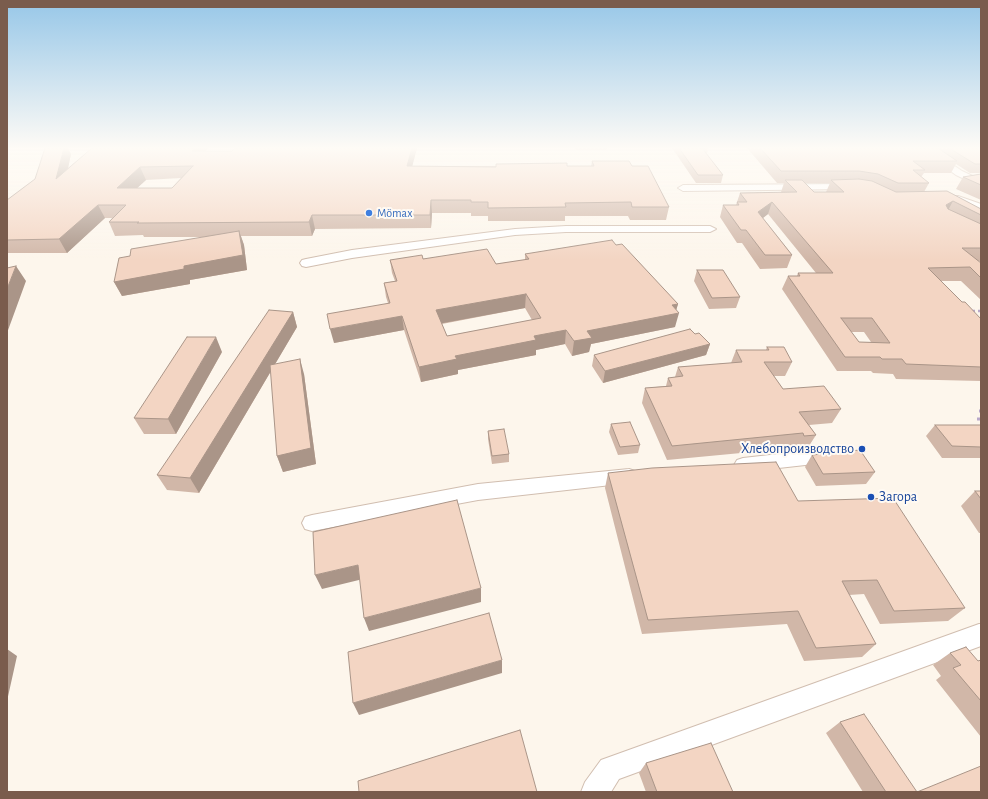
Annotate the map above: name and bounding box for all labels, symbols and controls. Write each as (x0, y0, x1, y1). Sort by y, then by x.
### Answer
place label: Mömax (377, 206, 412, 220)
marker: Mömax (364, 208, 374, 218)
place label: Хлебопроизводство (741, 441, 854, 457)
marker: Хлебопроизводство (857, 444, 867, 454)
place label: Загора (879, 489, 917, 505)
marker: Загора (866, 492, 876, 502)

